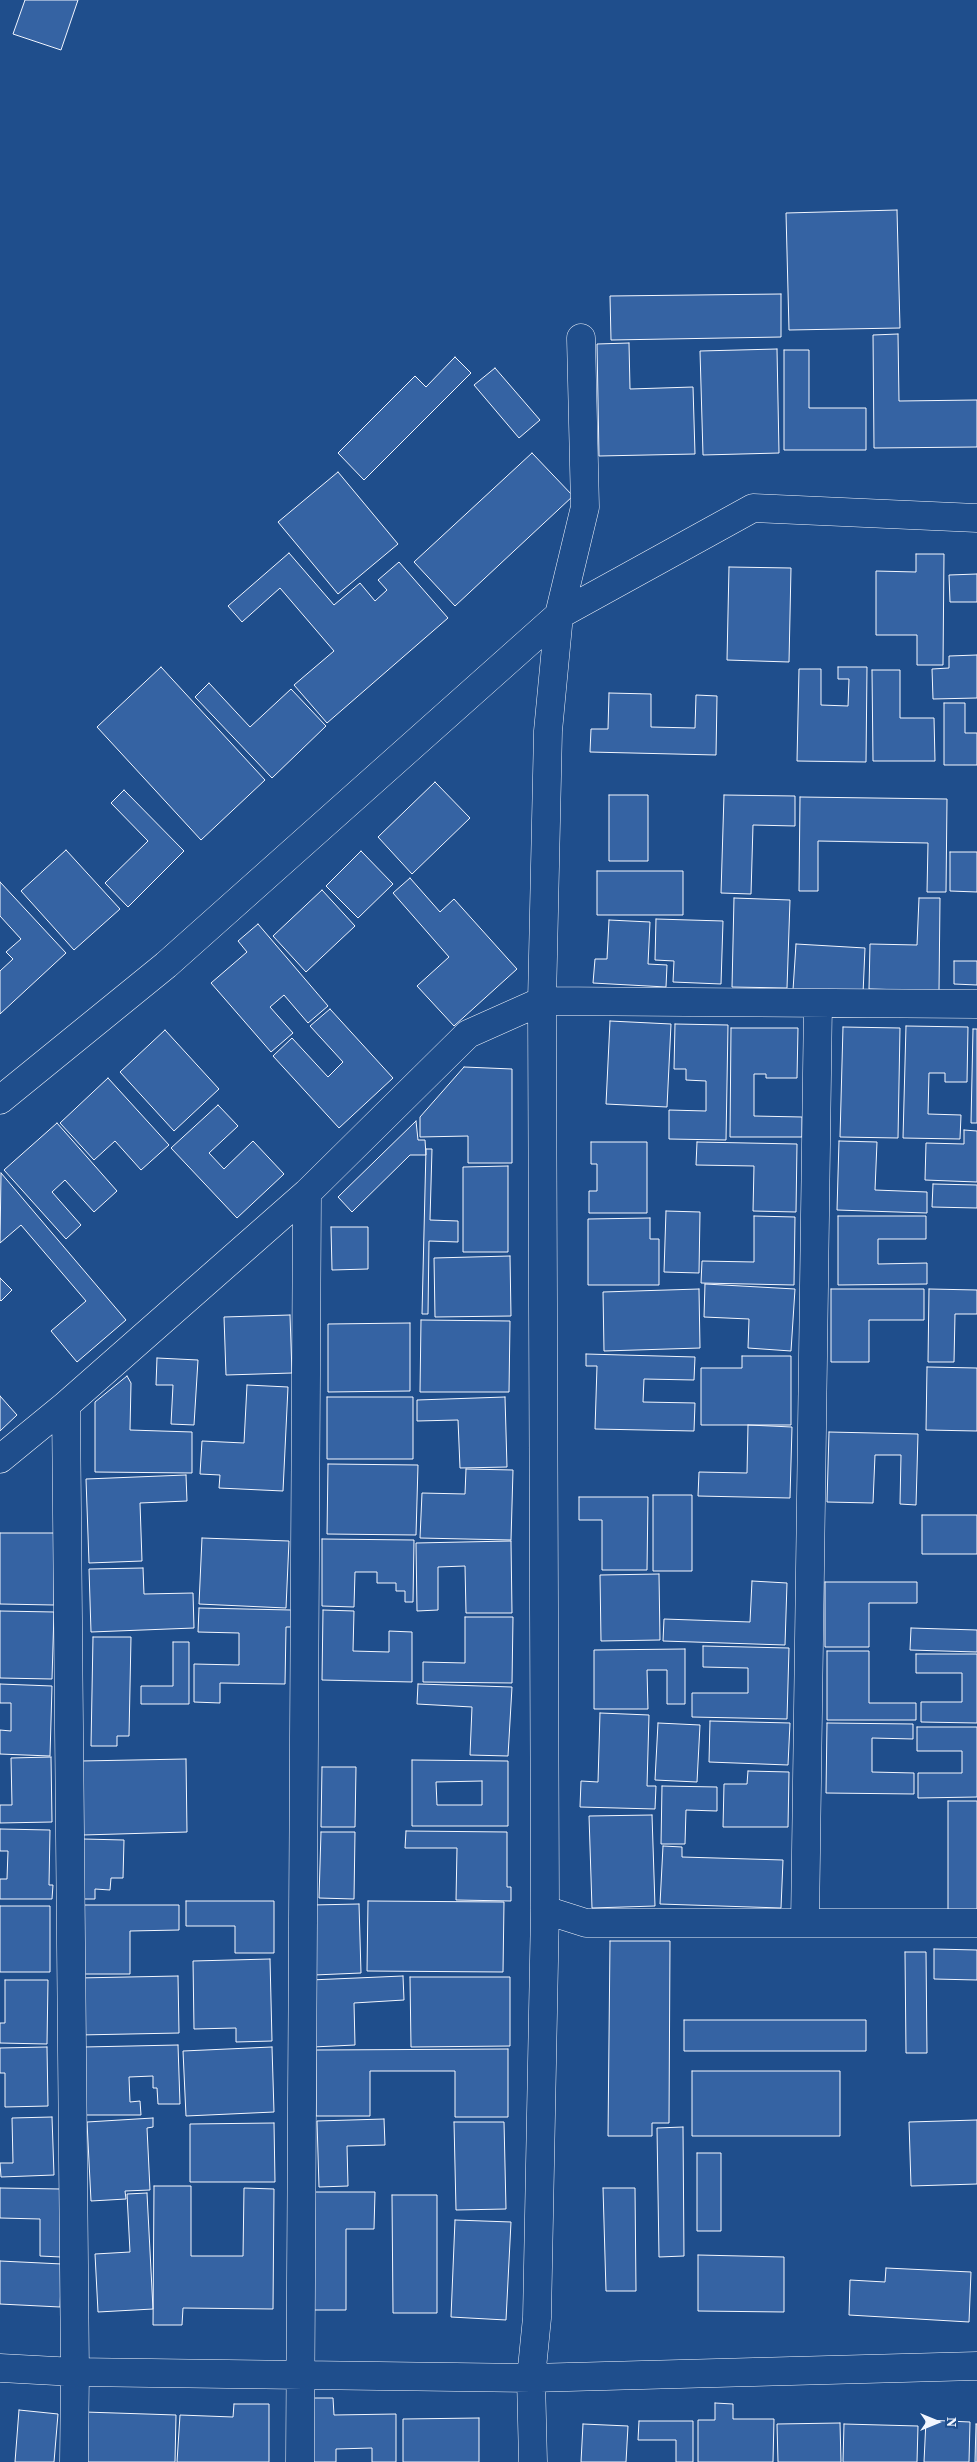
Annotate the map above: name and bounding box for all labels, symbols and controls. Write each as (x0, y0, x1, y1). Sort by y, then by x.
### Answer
north arrow (912, 2397, 962, 2447)
text: N (942, 2417, 962, 2427)

